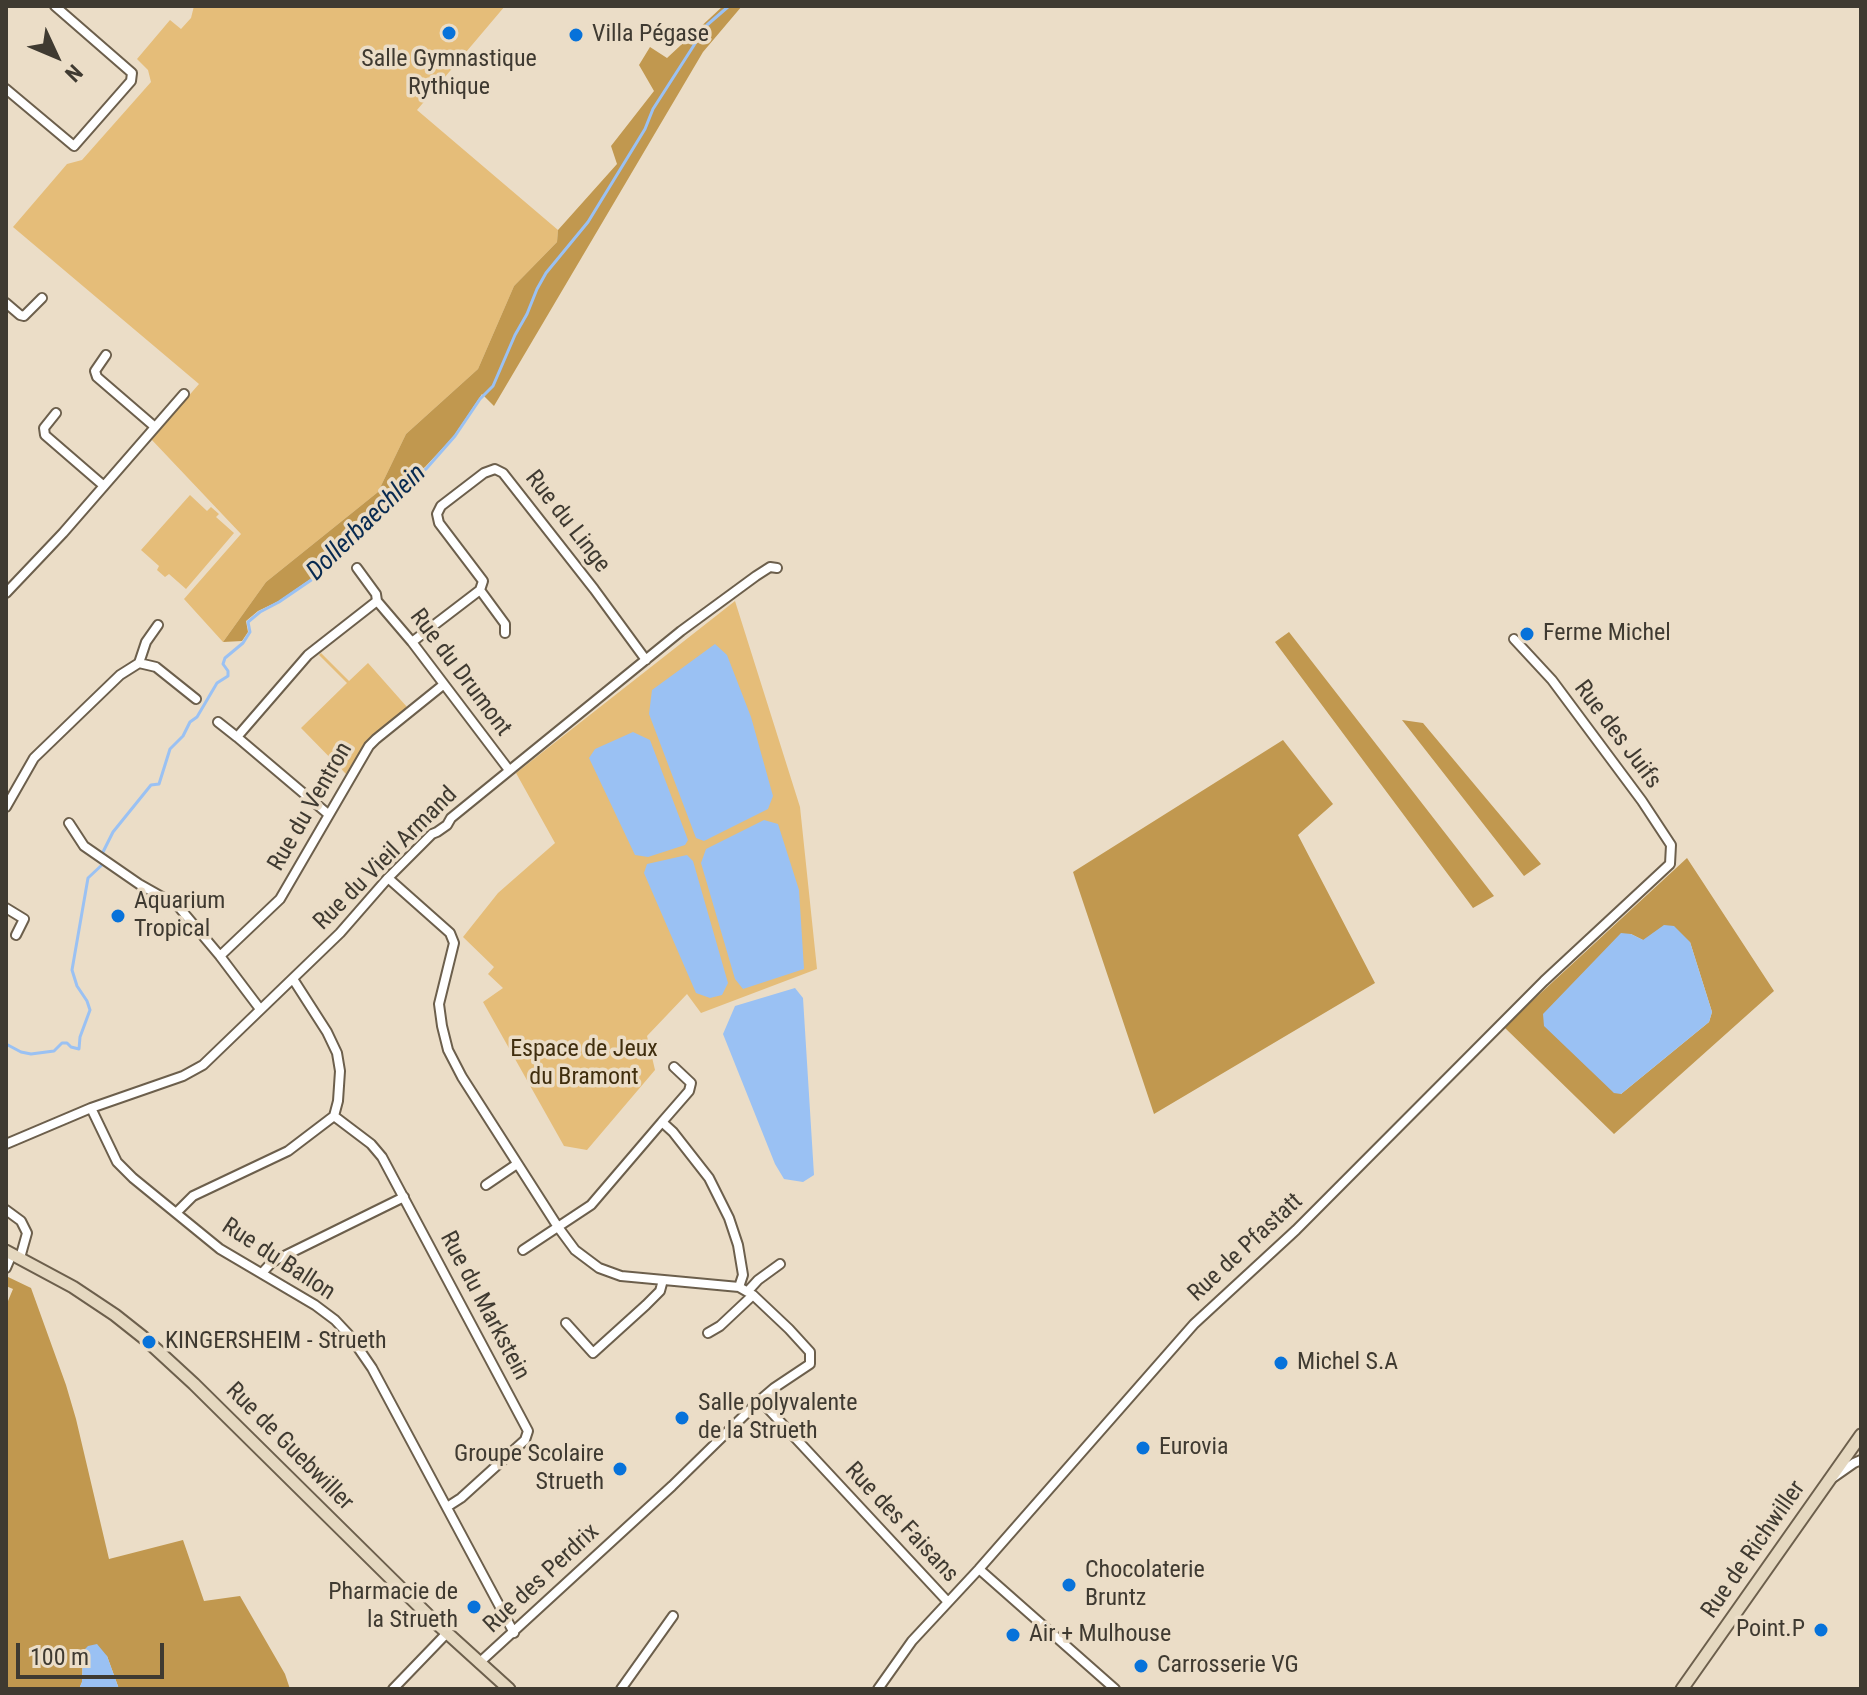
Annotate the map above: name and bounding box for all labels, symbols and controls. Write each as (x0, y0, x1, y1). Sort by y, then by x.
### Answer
north arrow (16, 16, 96, 96)
place label: Villa Pégase (592, 21, 709, 49)
marker: Salle Gymnastique Rythique (440, 24, 458, 42)
marker: Villa Pégase (567, 26, 585, 44)
place label: Salle Gymnastique Rythique (361, 46, 537, 102)
text: N (60, 59, 87, 87)
water label: Dollerbaechlein (301, 458, 433, 588)
street label: Rue du Linge (518, 465, 616, 579)
street label: Rue du Drumont (403, 604, 517, 742)
place label: Ferme Michel (1543, 620, 1671, 648)
marker: Ferme Michel (1518, 625, 1536, 643)
street label: Rue des Juifs (1567, 675, 1667, 795)
street label: Rue du Ventron (263, 738, 359, 876)
street label: Rue du Vieil Armand (308, 781, 464, 937)
place label: Aquarium Tropical (134, 888, 225, 944)
marker: Aquarium Tropical (109, 907, 127, 925)
park label: Espace de Jeux du Bramont (510, 1036, 658, 1092)
street label: Rue de Pfastatt (1183, 1188, 1309, 1308)
street label: Rue du Ballon (216, 1213, 340, 1307)
street label: Rue du Markstein (433, 1227, 535, 1385)
place label: KINGERSHEIM - Strueth (165, 1328, 387, 1356)
marker: KINGERSHEIM - Strueth (140, 1333, 158, 1351)
place label: Michel S.A (1297, 1349, 1398, 1377)
marker: Michel S.A (1272, 1354, 1290, 1372)
street label: Rue de Guebwiller (219, 1377, 359, 1517)
place label: Salle polyvalente de la Strueth (698, 1390, 857, 1446)
marker: Salle polyvalente de la Strueth (673, 1409, 691, 1427)
place label: Eurovia (1159, 1434, 1229, 1462)
marker: Eurovia (1134, 1439, 1152, 1457)
place label: Groupe Scolaire Strueth (454, 1441, 604, 1497)
street label: Rue des Faisans (838, 1457, 964, 1589)
marker: Groupe Scolaire Strueth (611, 1460, 629, 1478)
street label: Rue de Richwiller (1696, 1476, 1812, 1624)
street label: Rue des Perdrix (478, 1518, 606, 1640)
place label: Chocolaterie Bruntz (1085, 1557, 1205, 1613)
marker: Chocolaterie Bruntz (1060, 1576, 1078, 1594)
place label: Pharmacie de la Strueth (328, 1579, 458, 1635)
marker: Pharmacie de la Strueth (465, 1598, 483, 1616)
place label: Point.P (1736, 1616, 1805, 1644)
place label: Air + Mulhouse (1029, 1621, 1171, 1649)
marker: Point.P (1812, 1621, 1830, 1639)
marker: Air + Mulhouse (1004, 1626, 1022, 1644)
scale bar (20, 1627, 168, 1677)
text: 100 m (30, 1643, 89, 1671)
place label: Carrosserie VG (1157, 1652, 1299, 1680)
marker: Carrosserie VG (1132, 1657, 1150, 1675)

